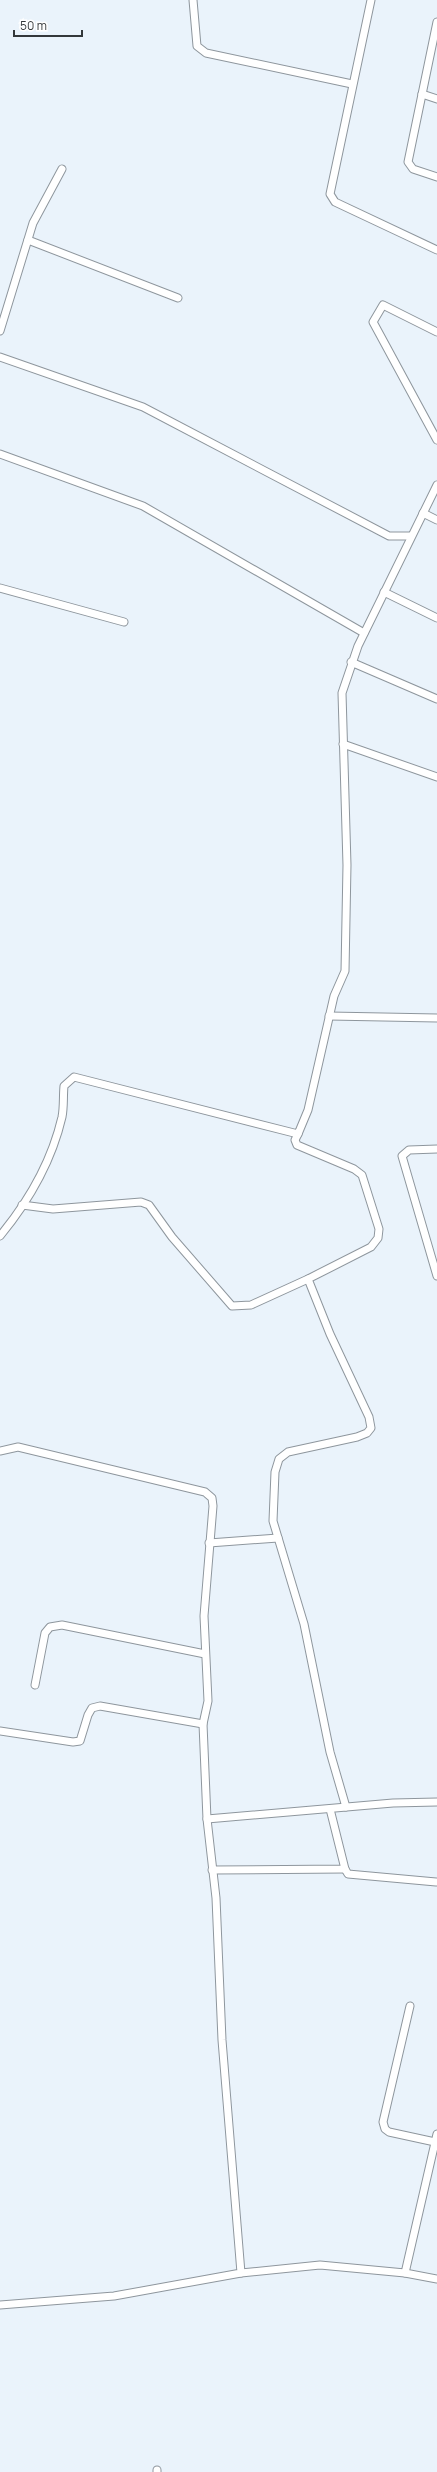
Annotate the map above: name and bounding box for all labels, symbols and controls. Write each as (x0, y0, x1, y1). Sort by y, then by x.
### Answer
scale bar (14, 12, 82, 38)
text: 50 m (20, 17, 47, 34)

